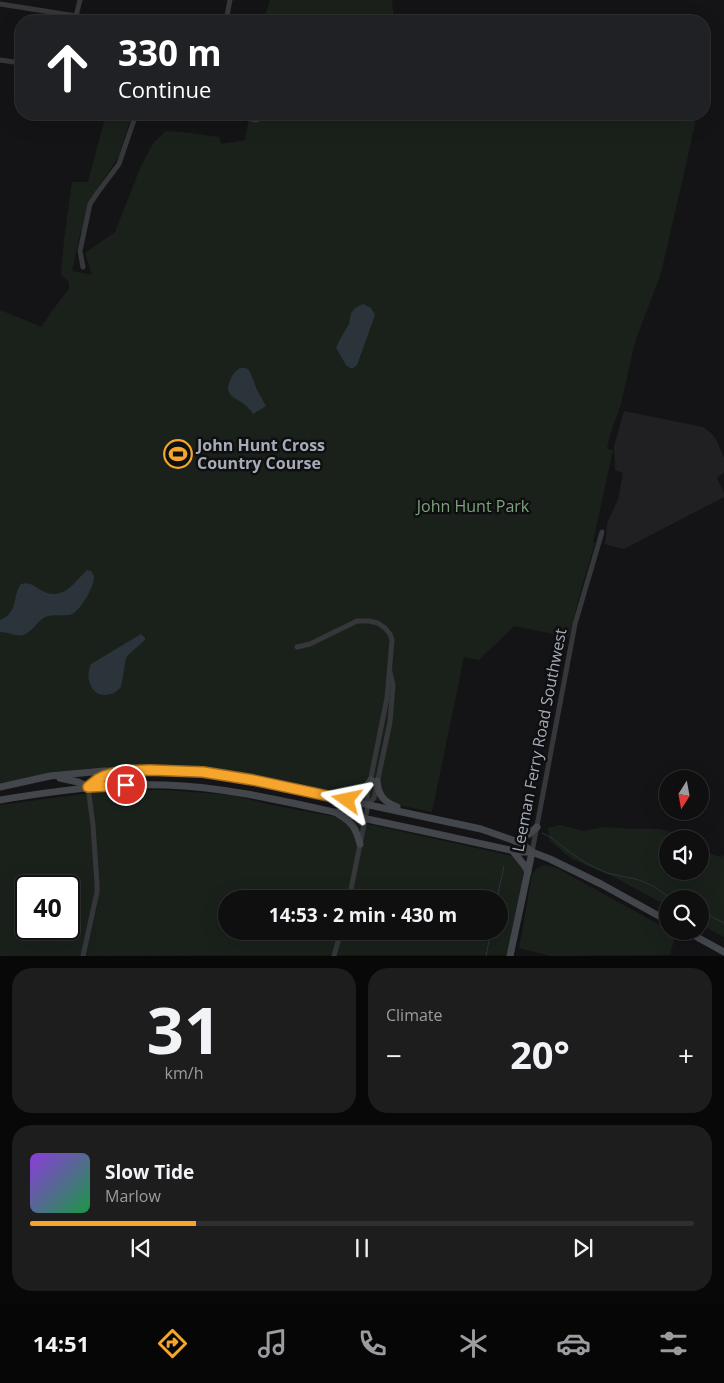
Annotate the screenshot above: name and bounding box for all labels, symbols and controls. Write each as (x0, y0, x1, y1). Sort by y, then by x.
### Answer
text: 330 m (118, 29, 222, 76)
icon: ahead (35, 35, 100, 100)
text: Continue (118, 74, 211, 104)
place label: John Hunt Cross Country Course (195, 434, 325, 474)
sports icon: John Hunt Cross Country Course (163, 439, 193, 469)
park label: John Hunt Park (415, 495, 530, 517)
street label: Leeman Ferry Road Southwest (507, 626, 572, 854)
pin (105, 764, 147, 806)
north arrow (659, 770, 709, 820)
map controls (659, 770, 709, 940)
icon: arrive (112, 771, 140, 799)
position arrow (320, 773, 372, 825)
button: sound (659, 830, 709, 880)
speed limit sign: 40 (15, 875, 80, 940)
button: search (659, 890, 709, 940)
text: 14:53 · 2 min · 430 m (269, 902, 457, 928)
text: 31 (147, 985, 221, 1073)
text: Climate (386, 1004, 443, 1026)
text: 20° (510, 1028, 570, 1080)
text: − (386, 1036, 402, 1074)
text: + (678, 1036, 694, 1074)
text: km/h (165, 1062, 203, 1084)
text: Slow Tide (105, 1159, 194, 1185)
text: Marlow (105, 1185, 161, 1207)
icon: previous (127, 1234, 155, 1262)
icon: pause (348, 1234, 376, 1262)
icon: next (569, 1234, 597, 1262)
icon: directions (155, 1326, 190, 1361)
icon: music (255, 1326, 290, 1361)
icon: phone (355, 1326, 390, 1361)
icon: climate (456, 1326, 491, 1361)
icon: car (556, 1326, 591, 1361)
icon: filters (656, 1326, 691, 1361)
text: 14:51 (33, 1328, 89, 1358)

